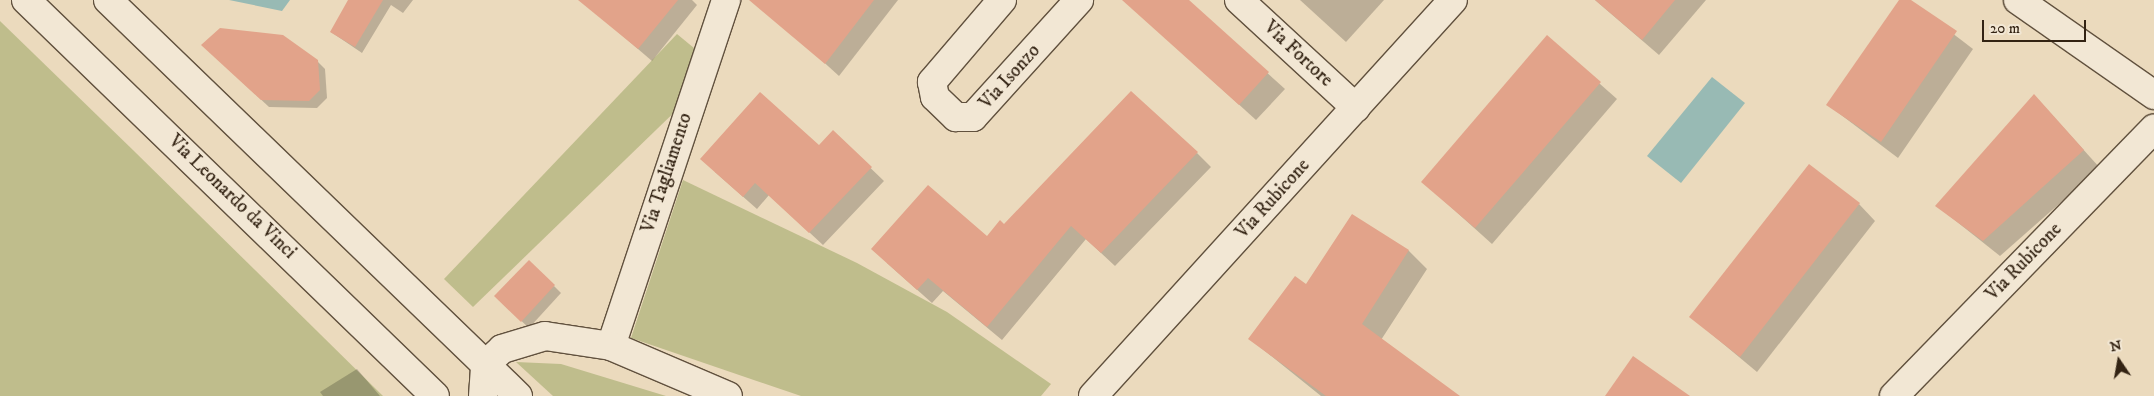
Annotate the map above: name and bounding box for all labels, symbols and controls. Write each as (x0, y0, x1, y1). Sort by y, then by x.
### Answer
scale bar (1984, 10, 2088, 42)
street label: Via Fortore (1259, 16, 1337, 92)
text: 20 m (1990, 19, 2020, 38)
street label: Via Isonzo (975, 40, 1045, 114)
street label: Via Tagliamento (637, 110, 697, 236)
street label: Via Leonardo da Vinci (163, 130, 301, 264)
street label: Via Rubicone (1231, 154, 1315, 244)
street label: Via Rubicone (1981, 218, 2067, 306)
north arrow (2094, 336, 2144, 386)
text: N (2108, 336, 2123, 356)

